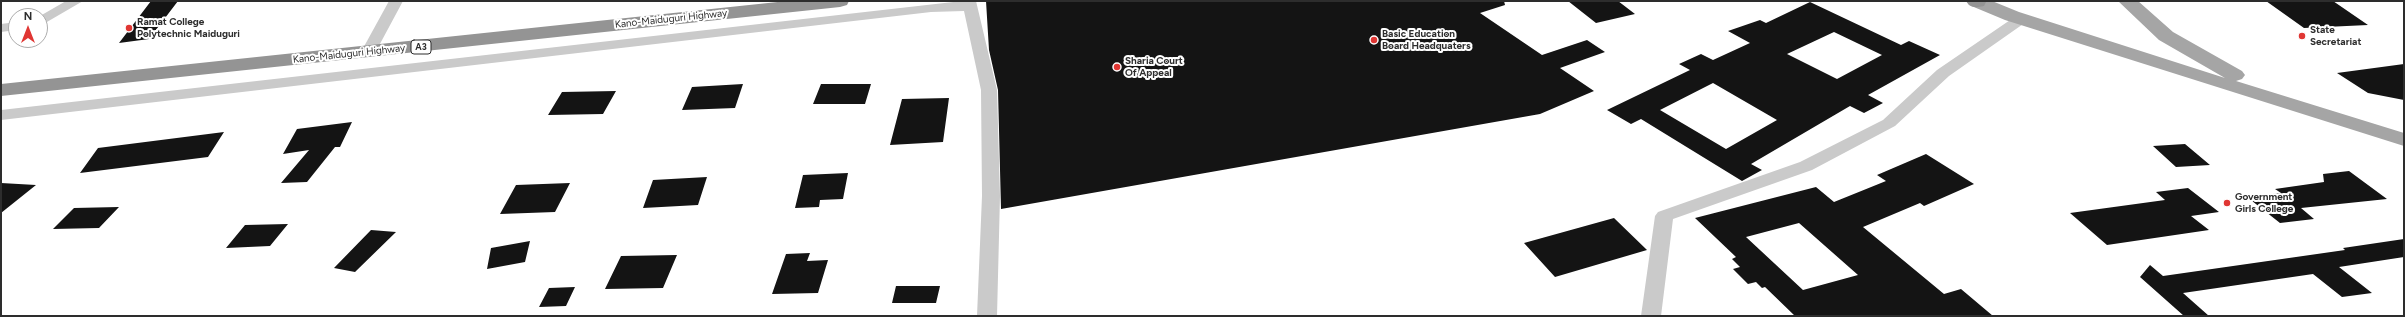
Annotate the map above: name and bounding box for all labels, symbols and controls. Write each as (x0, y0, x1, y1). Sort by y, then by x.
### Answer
street label: Kano-Maiduguri Highway (614, 7, 728, 31)
north arrow (8, 8, 48, 48)
text: N (24, 10, 32, 23)
place label: Ramat College Polytechnic Maiduguri (137, 16, 240, 40)
marker: Ramat College Polytechnic Maiduguri (124, 23, 134, 33)
place label: State Secretariat (2310, 24, 2361, 48)
place label: Basic Education Board Headquaters (1382, 28, 1471, 52)
marker: State Secretariat (2297, 31, 2307, 41)
marker: Basic Education Board Headquaters (1369, 35, 1379, 45)
road number: A3 (411, 40, 431, 54)
street label: Kano-Maiduguri Highway (292, 42, 406, 66)
place label: Sharia Court Of Appeal (1125, 55, 1183, 78)
marker: Sharia Court Of Appeal (1112, 62, 1122, 72)
place label: Government Girls College (2235, 191, 2293, 214)
marker: Government Girls College (2222, 198, 2232, 208)

